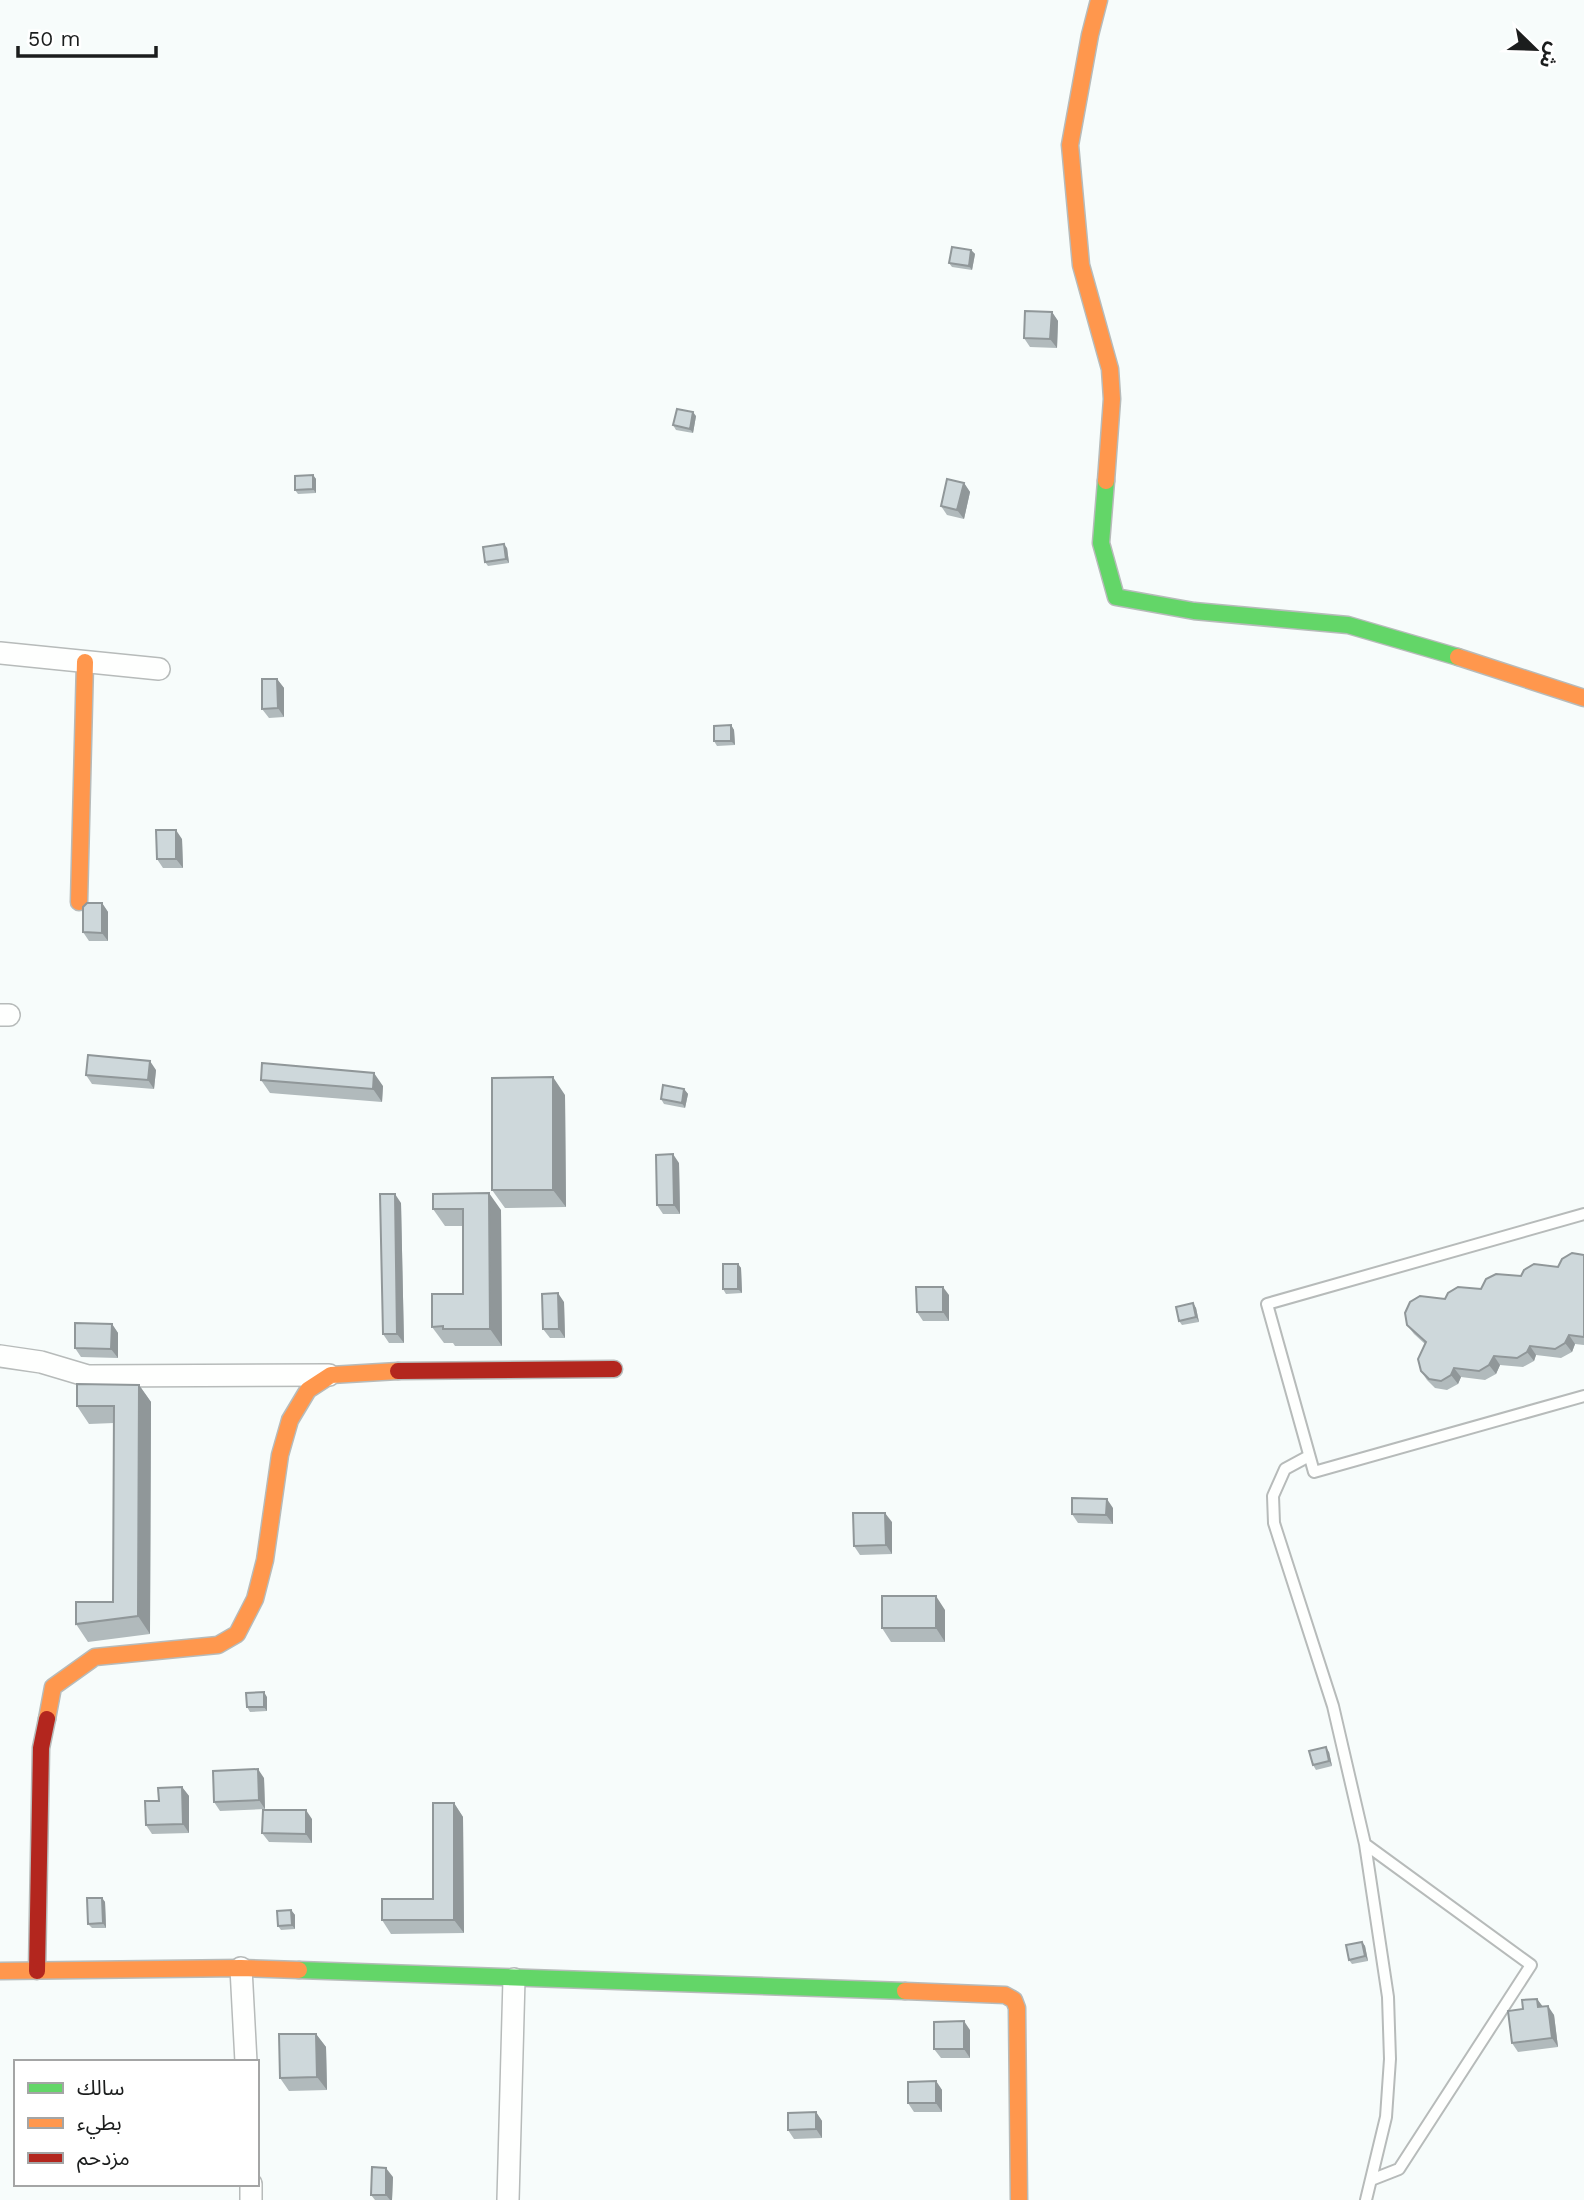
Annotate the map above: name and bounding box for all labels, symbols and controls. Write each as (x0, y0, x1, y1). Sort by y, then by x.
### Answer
scale bar (18, 14, 156, 58)
north arrow (1500, 14, 1570, 84)
text: 50 m (28, 26, 80, 51)
text: ش (1535, 39, 1566, 72)
legend (14, 2060, 259, 2186)
text: سالك (77, 2075, 124, 2100)
text: بطيء (77, 2110, 122, 2139)
text: مزدحم (77, 2145, 130, 2173)

